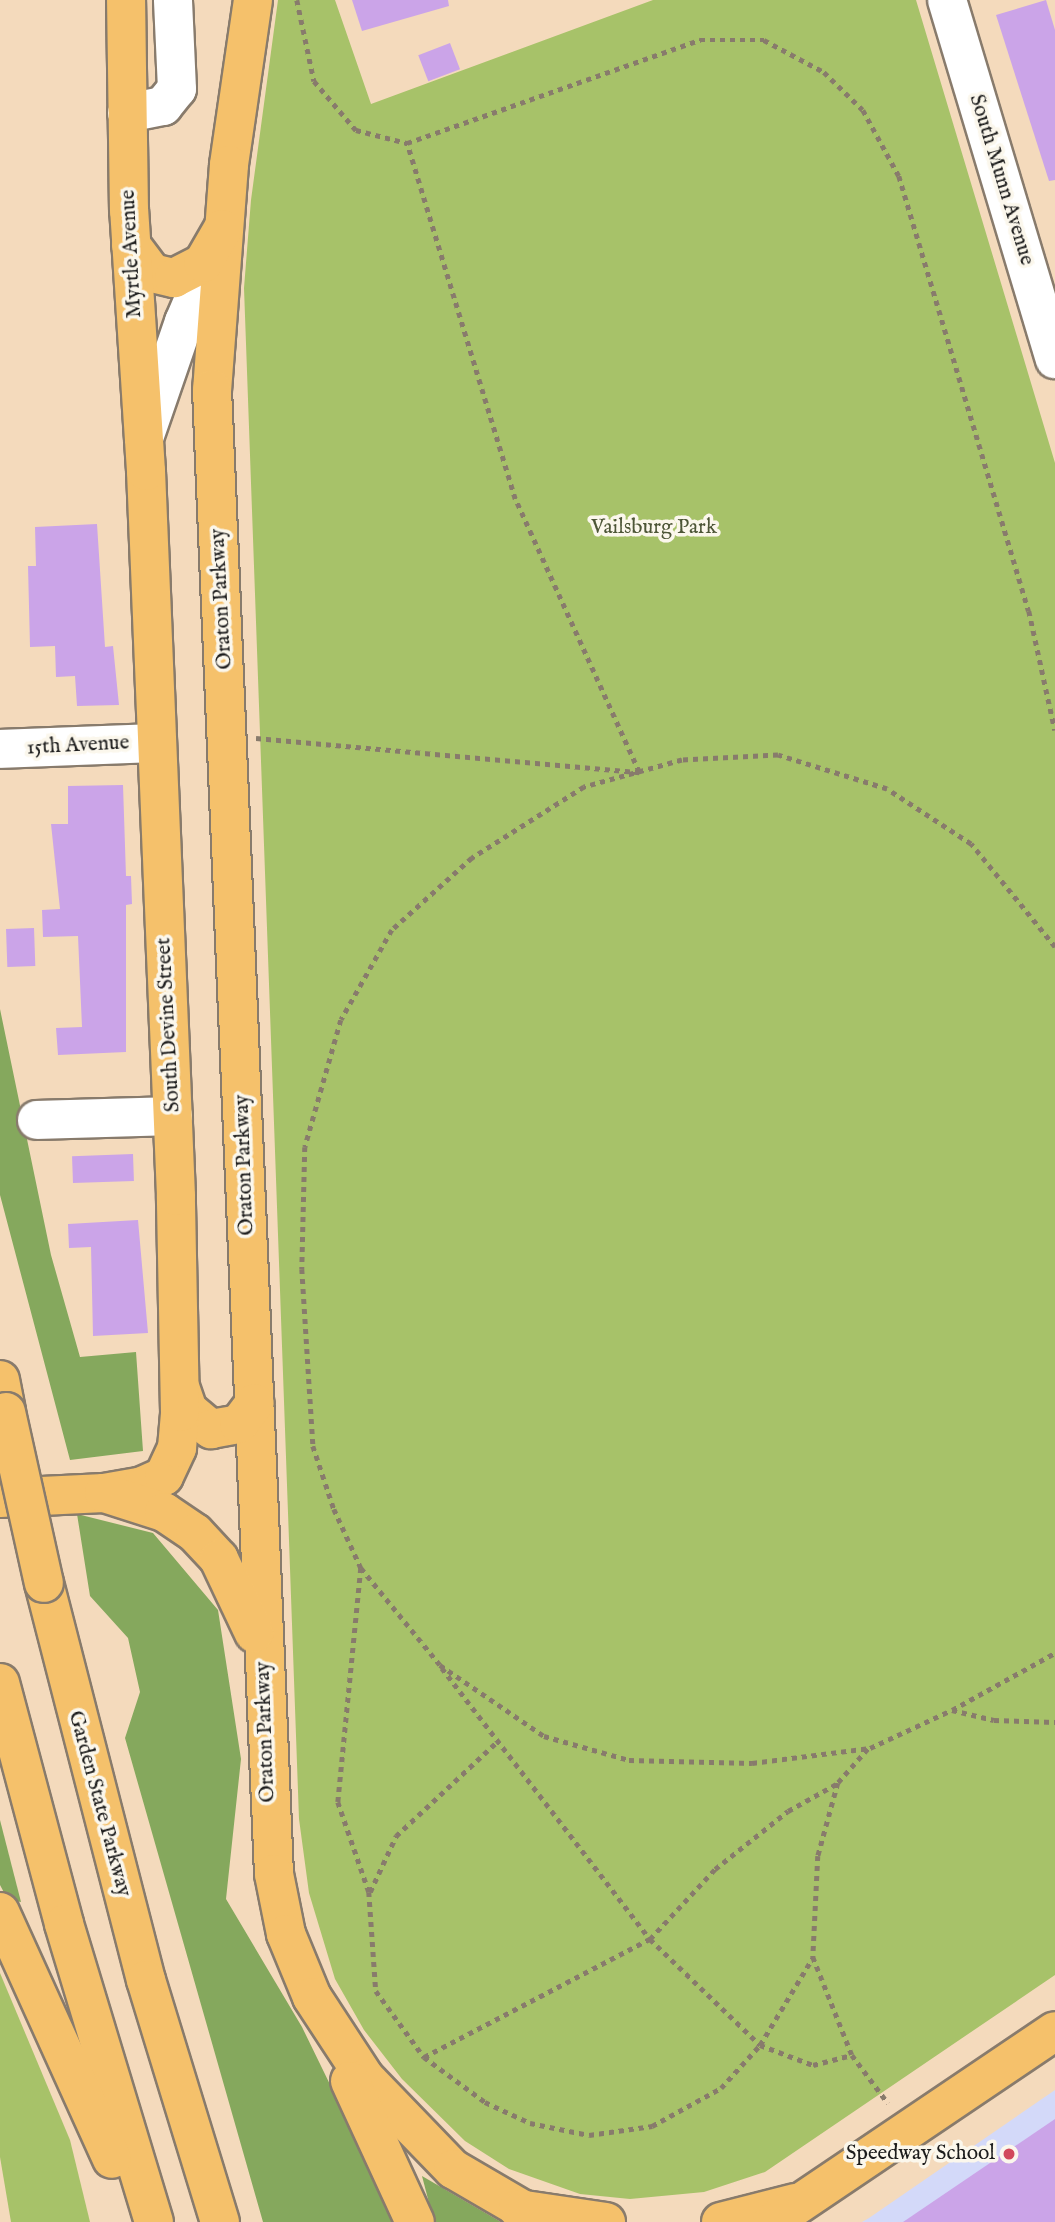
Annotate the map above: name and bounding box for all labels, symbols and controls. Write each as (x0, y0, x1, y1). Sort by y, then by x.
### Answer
street label: South Munn Avenue (963, 91, 1039, 269)
street label: Myrtle Avenue (116, 189, 148, 319)
park label: Vailsburg Park (591, 515, 717, 541)
street label: Oraton Parkway (206, 528, 238, 670)
street label: 15th Avenue (26, 731, 130, 761)
street label: South Devine Street (152, 937, 186, 1113)
street label: Oraton Parkway (230, 1094, 260, 1236)
street label: Oraton Parkway (251, 1661, 281, 1803)
street label: Garden State Parkway (62, 1708, 136, 1900)
place label: Speedway School (846, 2141, 995, 2167)
marker: Speedway School (1001, 2146, 1017, 2162)

